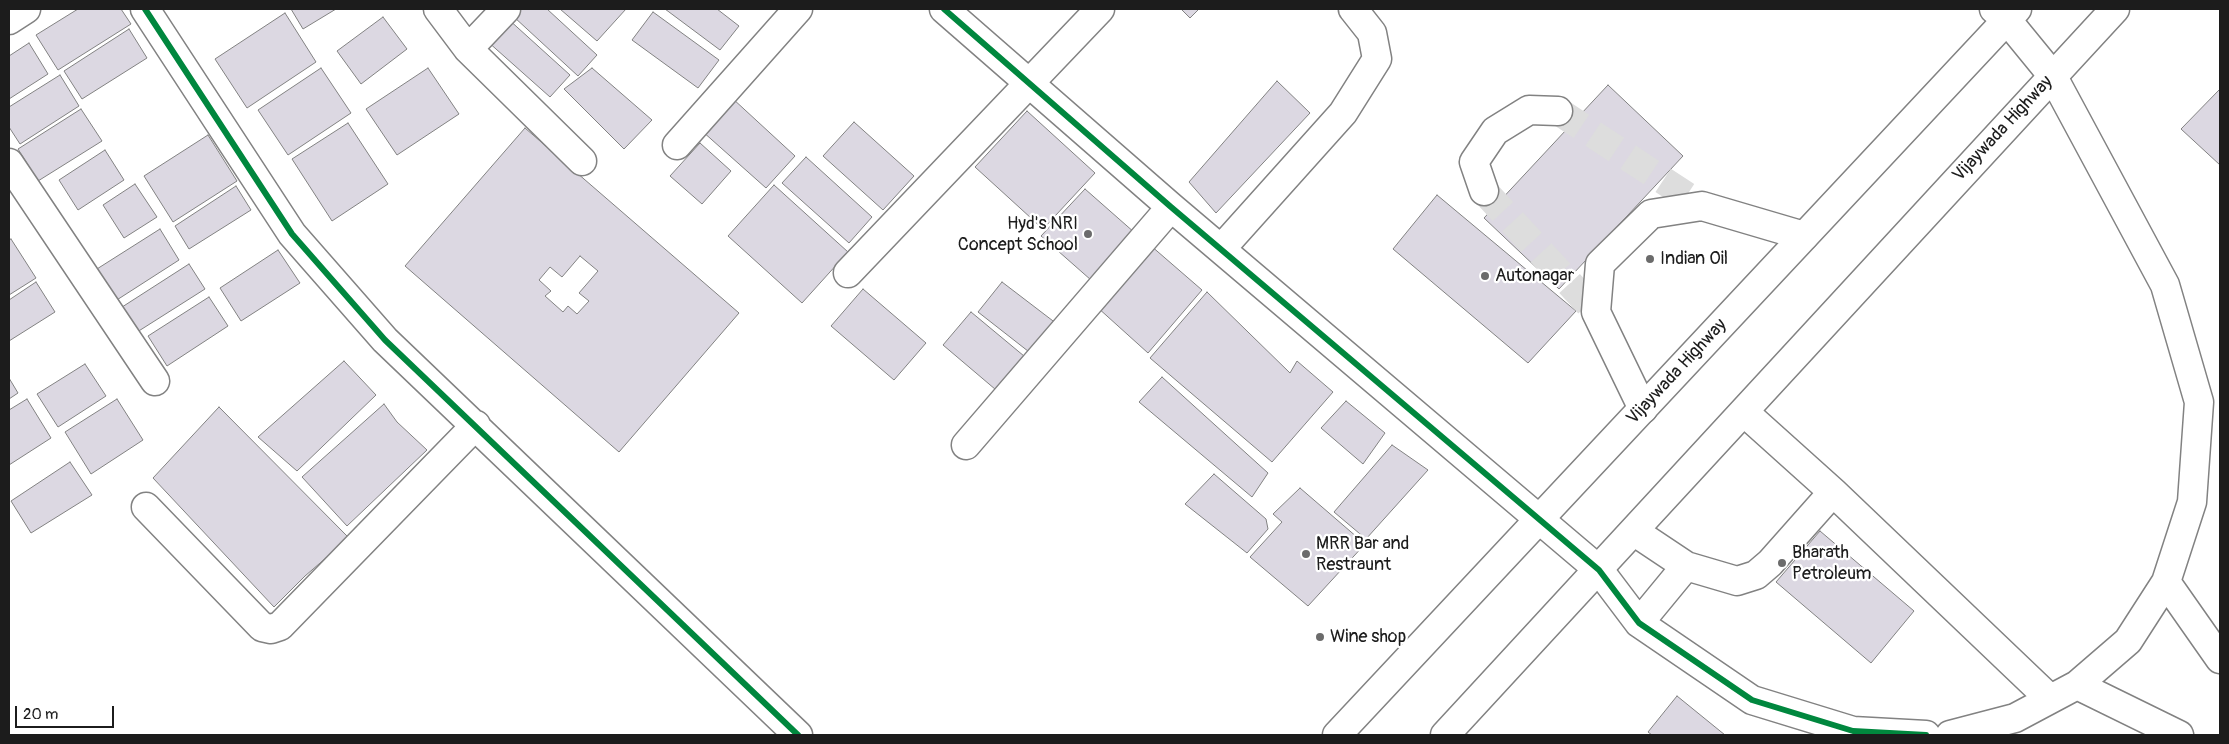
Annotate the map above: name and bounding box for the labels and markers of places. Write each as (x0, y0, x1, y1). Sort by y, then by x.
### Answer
place label: Hyd's NRI Concept School (958, 213, 1078, 255)
marker: Hyd's NRI Concept School (1082, 228, 1094, 240)
place label: Indian Oil (1660, 248, 1728, 270)
marker: Indian Oil (1644, 253, 1656, 265)
place label: Autonagar (1495, 265, 1574, 287)
marker: Autonagar (1479, 270, 1491, 282)
place label: MRR Bar and Restraunt (1316, 533, 1409, 576)
place label: Bharath Petroleum (1792, 542, 1871, 584)
marker: MRR Bar and Restraunt (1300, 548, 1312, 560)
marker: Bharath Petroleum (1776, 557, 1788, 569)
place label: Wine shop (1330, 626, 1406, 648)
marker: Wine shop (1314, 631, 1326, 643)

